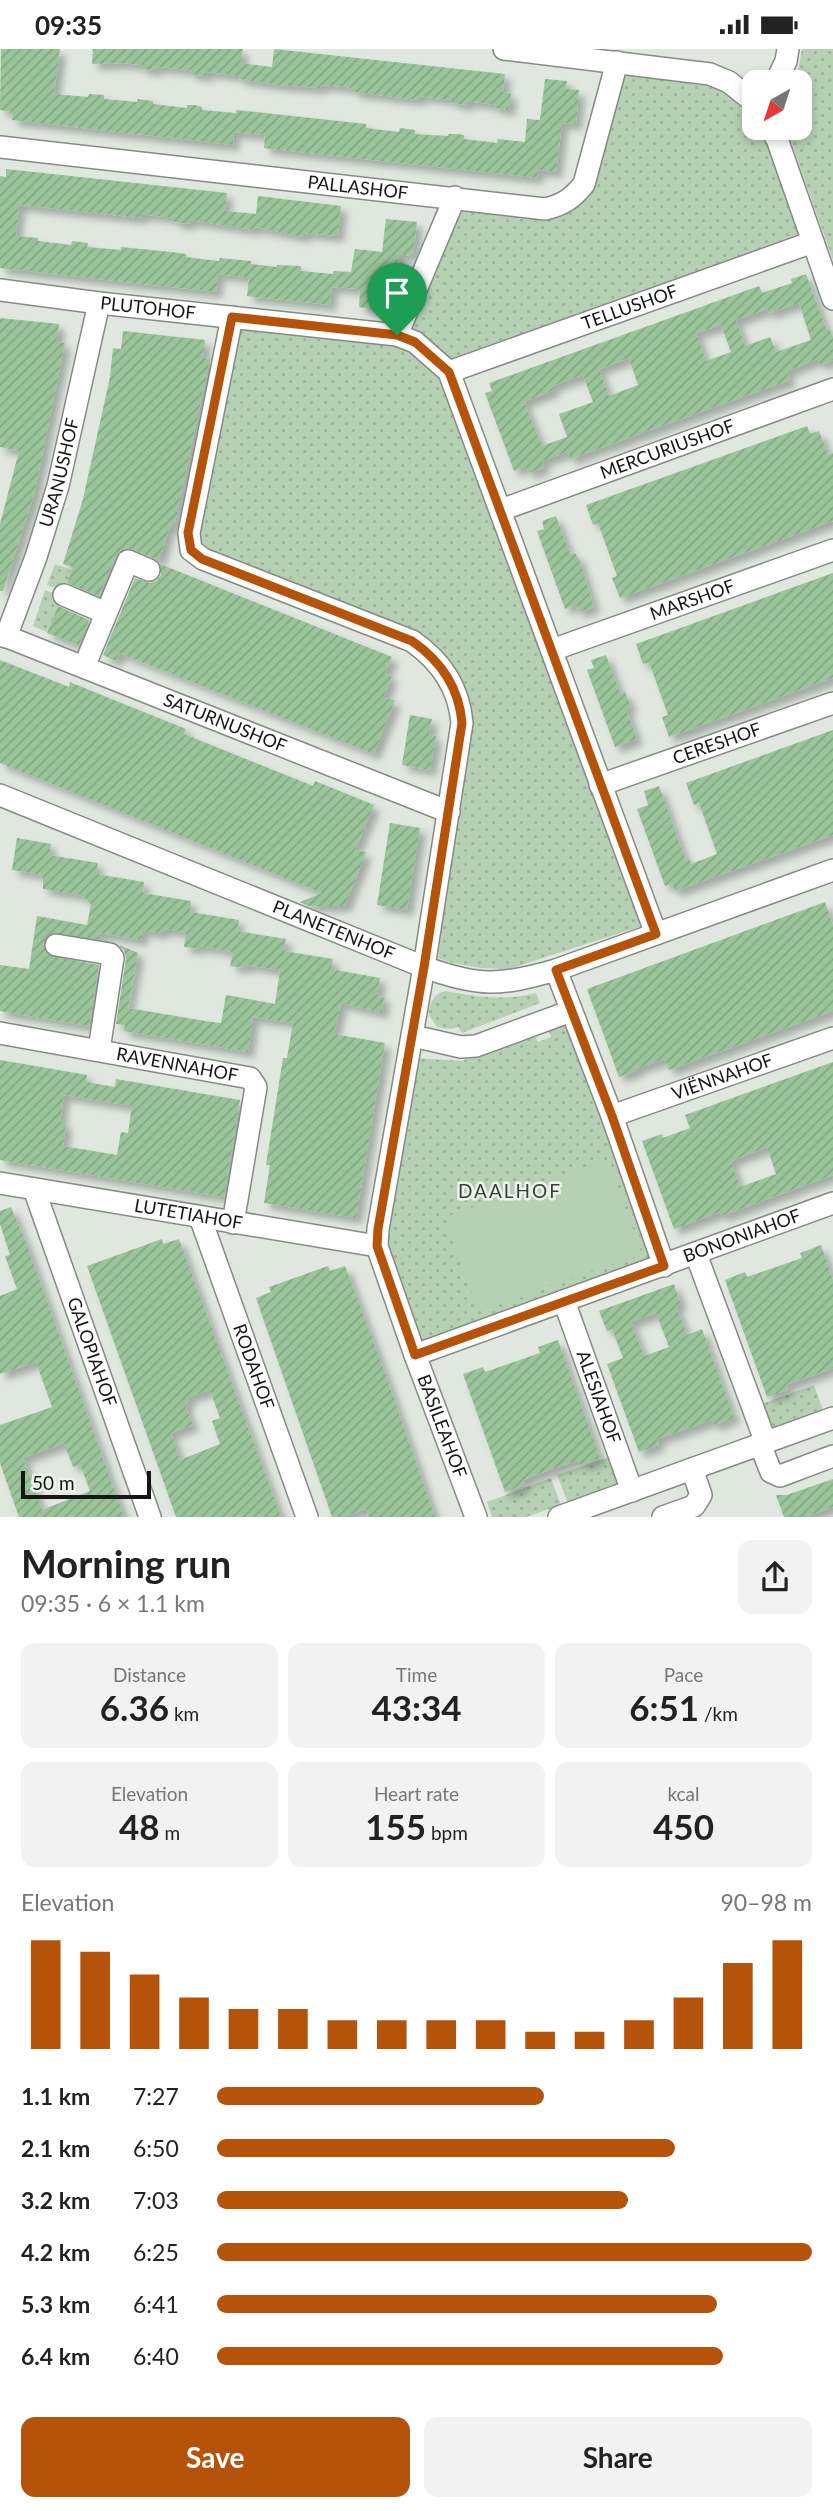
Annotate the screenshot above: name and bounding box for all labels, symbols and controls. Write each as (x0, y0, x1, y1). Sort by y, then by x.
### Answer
text: 09:35 (35, 9, 102, 41)
north arrow (742, 70, 812, 140)
map controls (742, 70, 812, 140)
street label: PALLASHOF (306, 170, 409, 203)
pin (367, 263, 427, 335)
icon: arrive (378, 274, 416, 312)
street label: TELLUSHOF (578, 279, 680, 334)
street label: PLUTOHOF (99, 291, 197, 323)
street label: MERCURIUSHOF (597, 414, 737, 483)
street label: URANUSHOF (34, 416, 83, 530)
street label: MARSHOF (647, 574, 737, 624)
street label: SATURNUSHOF (161, 688, 290, 757)
street label: CERESHOF (669, 717, 764, 769)
street label: PLANETENHOF (270, 895, 398, 964)
street label: RAVENNAHOF (115, 1042, 240, 1086)
street label: VIËNNAHOF (669, 1048, 775, 1104)
district label: DAALHOF (458, 1179, 562, 1202)
street label: LUTETIAHOF (133, 1194, 244, 1233)
street label: BONONIAHOF (680, 1204, 804, 1267)
street label: GALOPIAHOF (63, 1294, 122, 1410)
street label: RODAHOF (229, 1321, 280, 1412)
street label: ALESIAHOF (573, 1347, 626, 1446)
street label: BASILEAHOF (413, 1371, 472, 1481)
scale bar (21, 1468, 150, 1500)
text: 50 m (32, 1471, 75, 1494)
text: Morning run (21, 1540, 231, 1586)
button: share (738, 1540, 812, 1614)
text: 09:35 · 6 × 1.1 km (21, 1589, 205, 1617)
text: Distance (113, 1663, 186, 1686)
text: Time (396, 1663, 437, 1686)
text: Pace (664, 1663, 703, 1686)
text: 6.36 (100, 1686, 169, 1728)
text: 43:34 (371, 1686, 462, 1728)
text: 6:51 (629, 1686, 699, 1728)
text: km (169, 1702, 199, 1725)
text: /km (699, 1702, 738, 1725)
text: Elevation (111, 1782, 188, 1805)
text: Heart rate (374, 1782, 459, 1805)
text: kcal (667, 1782, 700, 1805)
text: 48 (119, 1805, 160, 1847)
text: 155 (365, 1805, 426, 1847)
text: 450 (653, 1805, 714, 1847)
text: m (160, 1821, 180, 1844)
text: bpm (426, 1821, 468, 1844)
text: Elevation (21, 1888, 114, 1916)
text: 90–98 m (720, 1888, 812, 1916)
text: 1.1 km (21, 2082, 90, 2110)
text: 7:27 (133, 2082, 179, 2110)
text: 2.1 km (21, 2134, 90, 2162)
text: 6:50 (133, 2134, 179, 2162)
text: 3.2 km (21, 2186, 90, 2214)
text: 7:03 (133, 2186, 179, 2214)
text: 4.2 km (21, 2238, 90, 2266)
text: 6:25 (133, 2238, 179, 2266)
text: 5.3 km (21, 2290, 90, 2318)
text: 6:41 (133, 2290, 179, 2318)
text: 6.4 km (21, 2342, 90, 2370)
text: 6:40 (133, 2342, 179, 2370)
button: Save (21, 2417, 410, 2497)
button: Share (424, 2417, 812, 2497)

